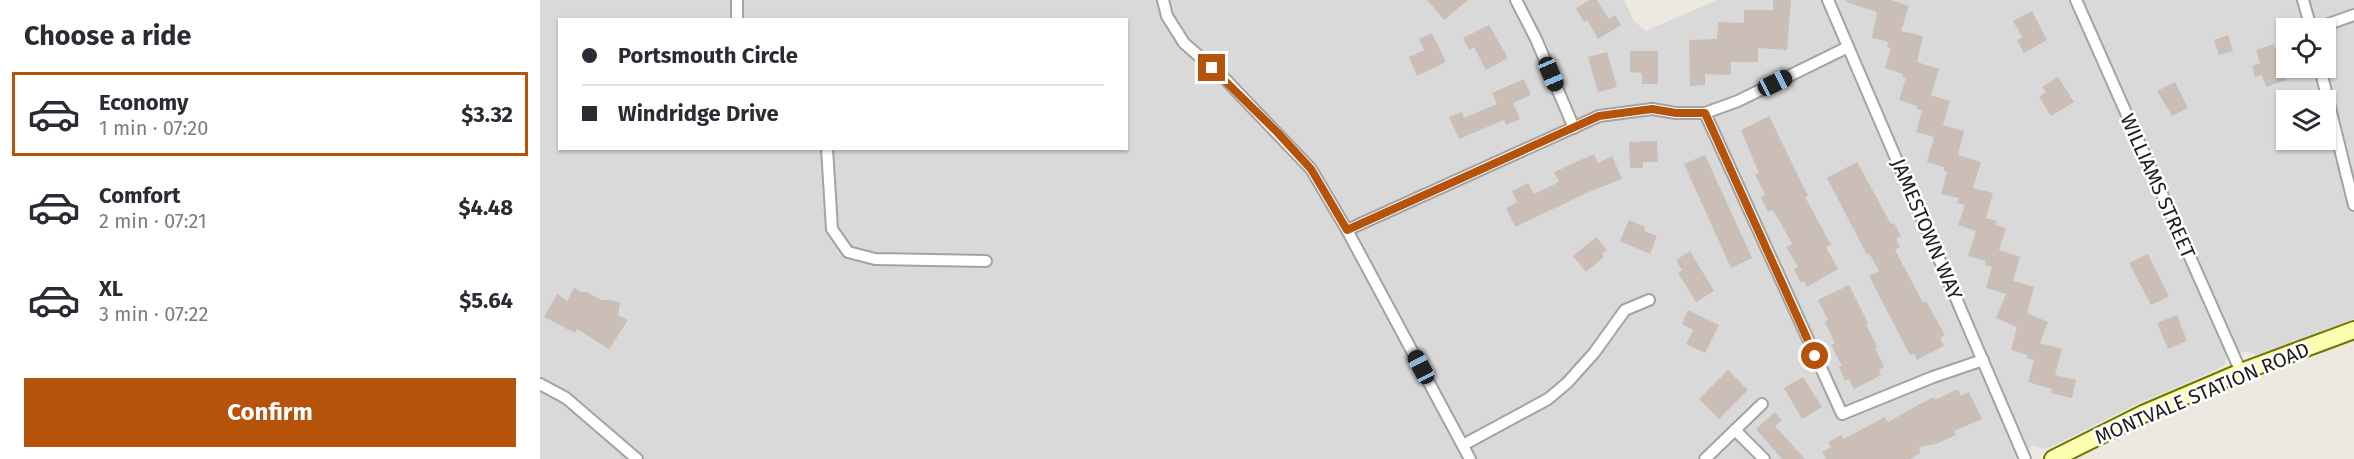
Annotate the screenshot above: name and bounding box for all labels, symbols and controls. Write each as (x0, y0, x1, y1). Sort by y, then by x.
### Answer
map controls (2276, 18, 2336, 150)
button: locate (2276, 18, 2336, 78)
text: Choose a ride (24, 20, 191, 52)
text: Portsmouth Circle (618, 42, 798, 69)
route end (1198, 54, 1225, 81)
car (1536, 54, 1566, 94)
car (1755, 67, 1795, 99)
icon: car (27, 87, 81, 141)
text: Economy (99, 89, 188, 116)
button: layers (2276, 90, 2336, 150)
text: Windridge Drive (618, 100, 779, 127)
text: $3.32 (461, 101, 513, 128)
street label: WILLIAMS STREET (2115, 110, 2201, 263)
text: 1 min · 07:20 (99, 116, 208, 140)
street label: JAMESTOWN WAY (1886, 155, 1968, 303)
icon: car (27, 180, 81, 234)
text: Comfort (99, 182, 180, 209)
text: $4.48 (458, 194, 513, 221)
text: 2 min · 07:21 (99, 209, 207, 233)
icon: car (27, 273, 81, 327)
text: XL (99, 275, 123, 302)
text: $5.64 (459, 287, 513, 314)
text: 3 min · 07:22 (99, 302, 208, 326)
street label: MONTVALE STATION ROAD (2091, 337, 2313, 449)
route start (1801, 342, 1828, 369)
car (1405, 347, 1437, 387)
button: Confirm (24, 378, 516, 447)

